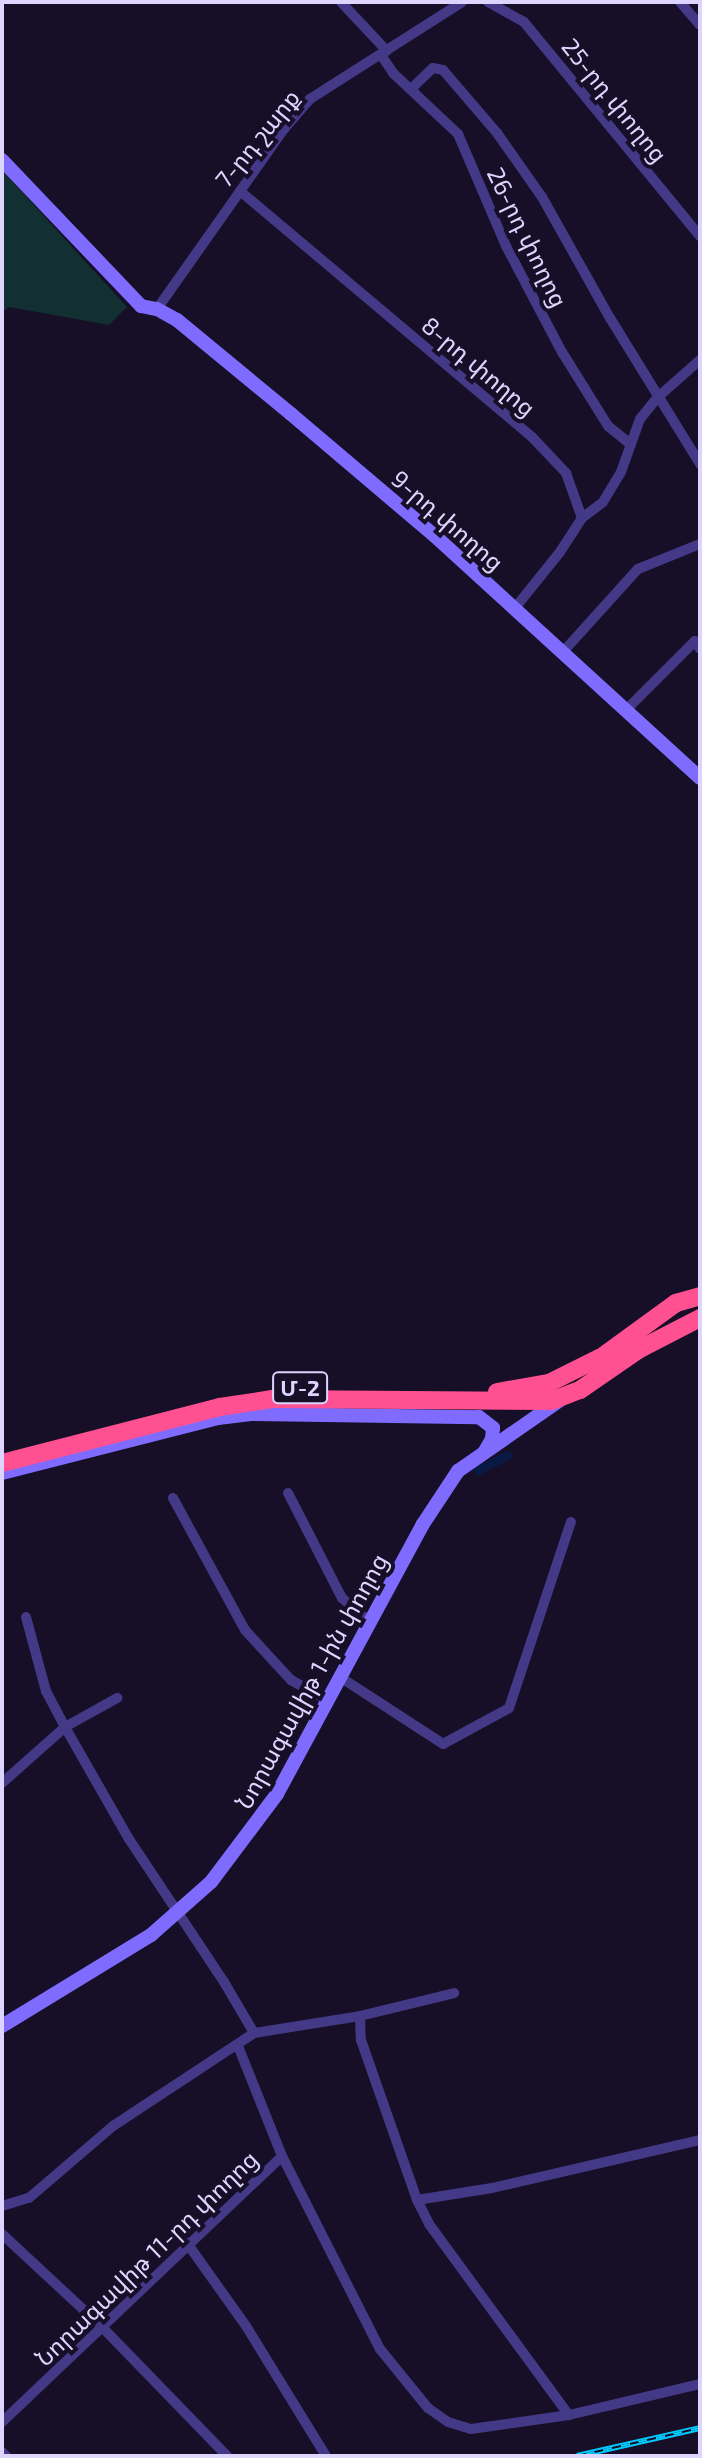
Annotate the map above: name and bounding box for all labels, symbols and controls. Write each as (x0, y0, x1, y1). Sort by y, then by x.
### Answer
street label: 25-րդ փողոց (556, 32, 674, 168)
street label: 7-րդ շարք (209, 83, 305, 193)
street label: 26-րդ փողոց (482, 162, 574, 312)
street label: 8-րդ փողոց (416, 310, 542, 422)
street label: 9-րդ փողոց (386, 464, 510, 576)
road number: Մ-2 (272, 1370, 328, 1406)
street label: Նորագավիթ 1-ին փողոց (229, 1548, 393, 1814)
street label: Նորագավիթ 11-րդ փողոց (29, 2144, 263, 2372)

